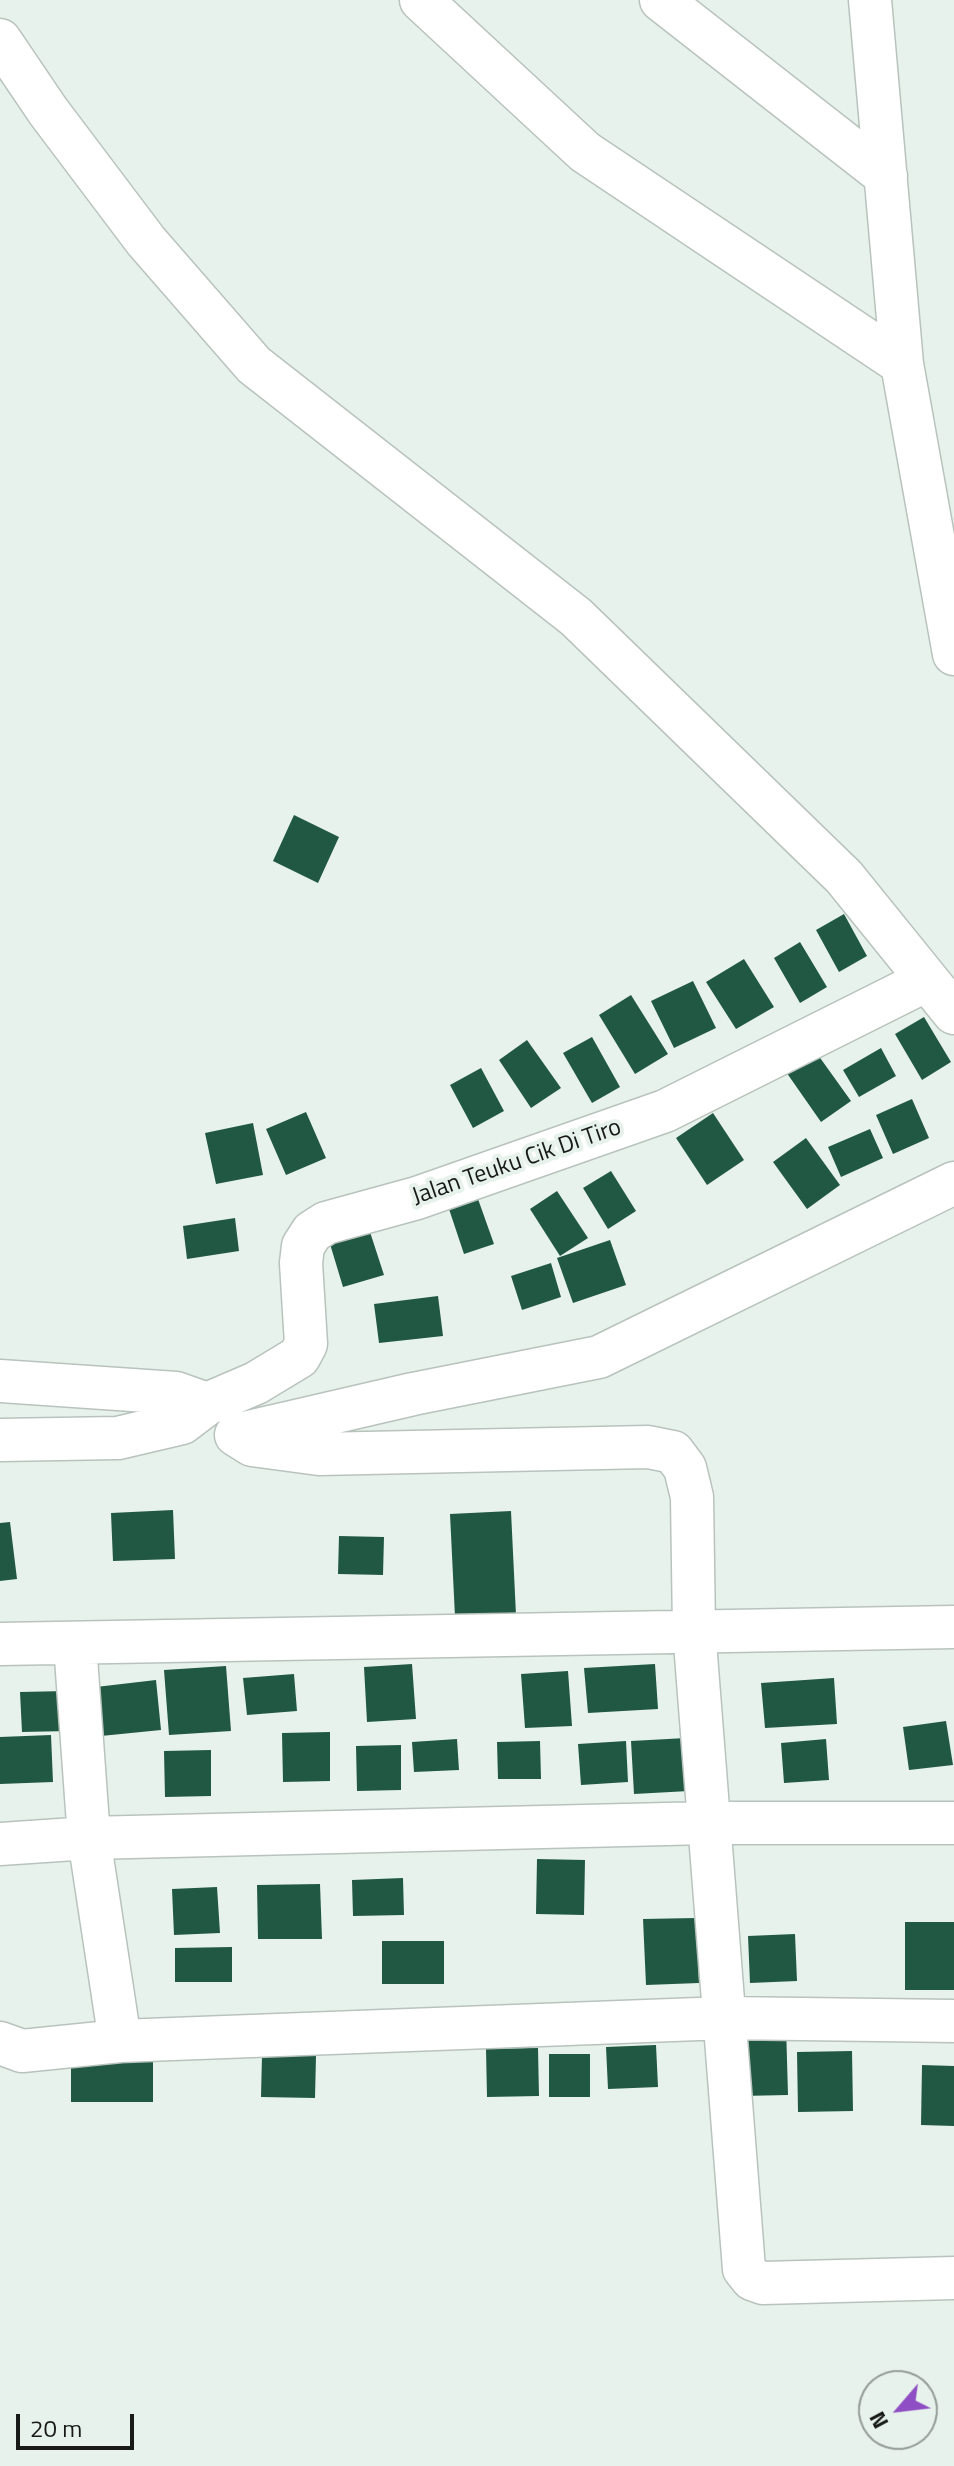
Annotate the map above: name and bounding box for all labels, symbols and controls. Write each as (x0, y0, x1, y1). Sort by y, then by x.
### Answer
street label: Jalan Teuku Cik Di Tiro (409, 1114, 625, 1212)
north arrow (858, 2370, 938, 2450)
scale bar (20, 2398, 138, 2448)
text: N (860, 2406, 897, 2435)
text: 20 m (30, 2410, 82, 2446)

